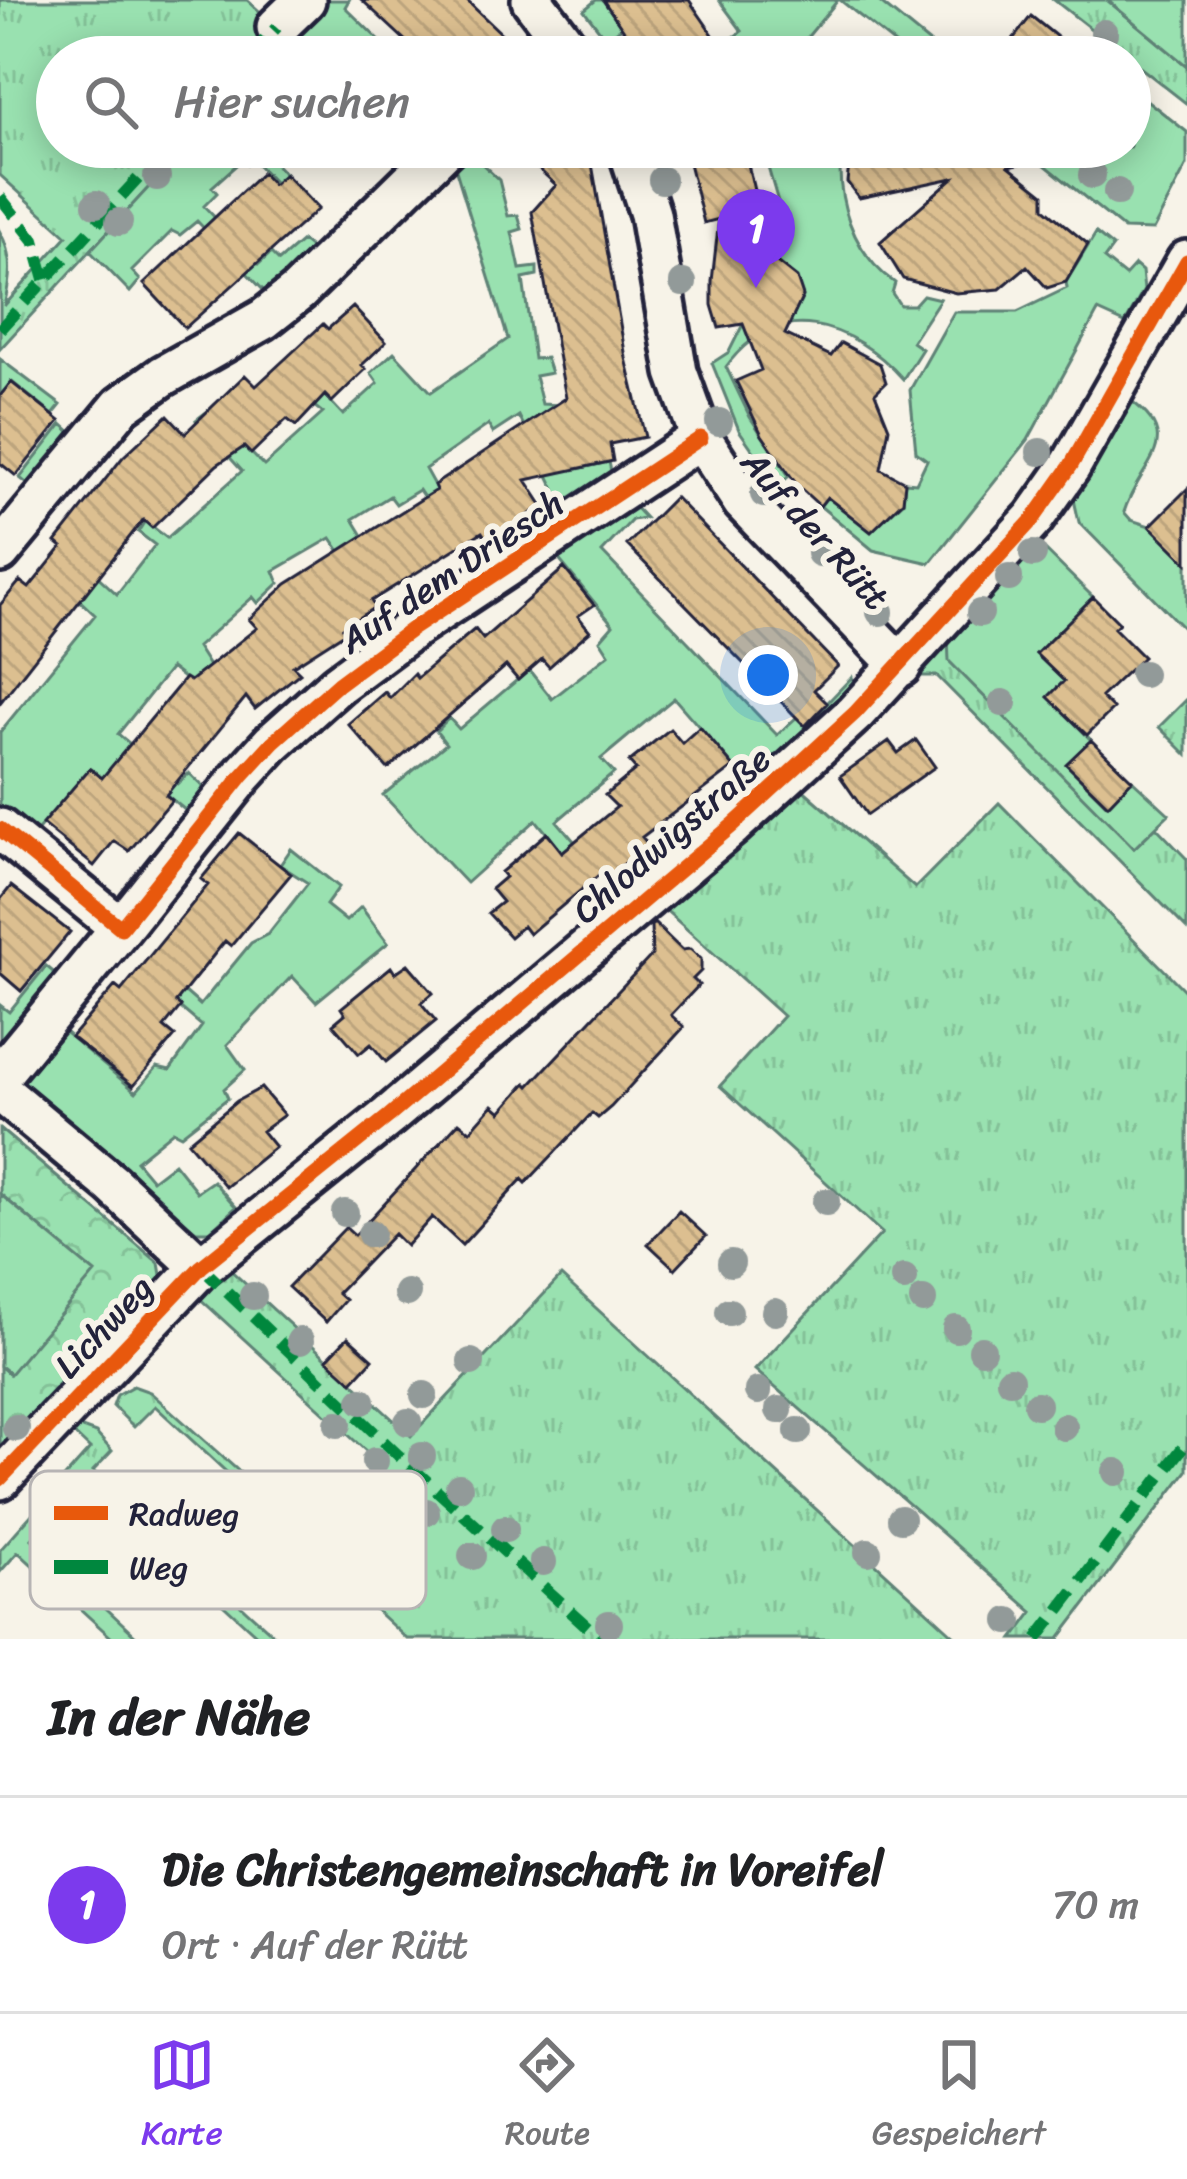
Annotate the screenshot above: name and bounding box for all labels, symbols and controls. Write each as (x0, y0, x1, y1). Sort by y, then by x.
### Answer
search box (36, 36, 1151, 168)
text: Hier suchen (174, 62, 410, 142)
icon: search (78, 69, 144, 135)
pin: 1 (717, 189, 795, 288)
street label: Auf der Rütt (724, 433, 906, 626)
street label: Auf dem Driesch (325, 472, 578, 672)
your location (738, 645, 798, 705)
street label: Chlodwigstraße (557, 729, 786, 940)
street label: Lichweg (38, 1259, 170, 1394)
legend (30, 1471, 426, 1609)
text: Radweg (129, 1485, 239, 1543)
text: Weg (129, 1539, 188, 1597)
text: In der Nähe (48, 1672, 310, 1762)
text: Die Christengemeinschaft in Voreifel (162, 1830, 884, 1910)
text: 1 (79, 1870, 95, 1939)
text: 70 m (1052, 1870, 1139, 1939)
text: Ort · Auf der Rütt (162, 1910, 468, 1979)
tab: Karte (141, 2032, 223, 2162)
tab: Route (505, 2032, 590, 2162)
tab: Gespeichert (872, 2032, 1046, 2162)

